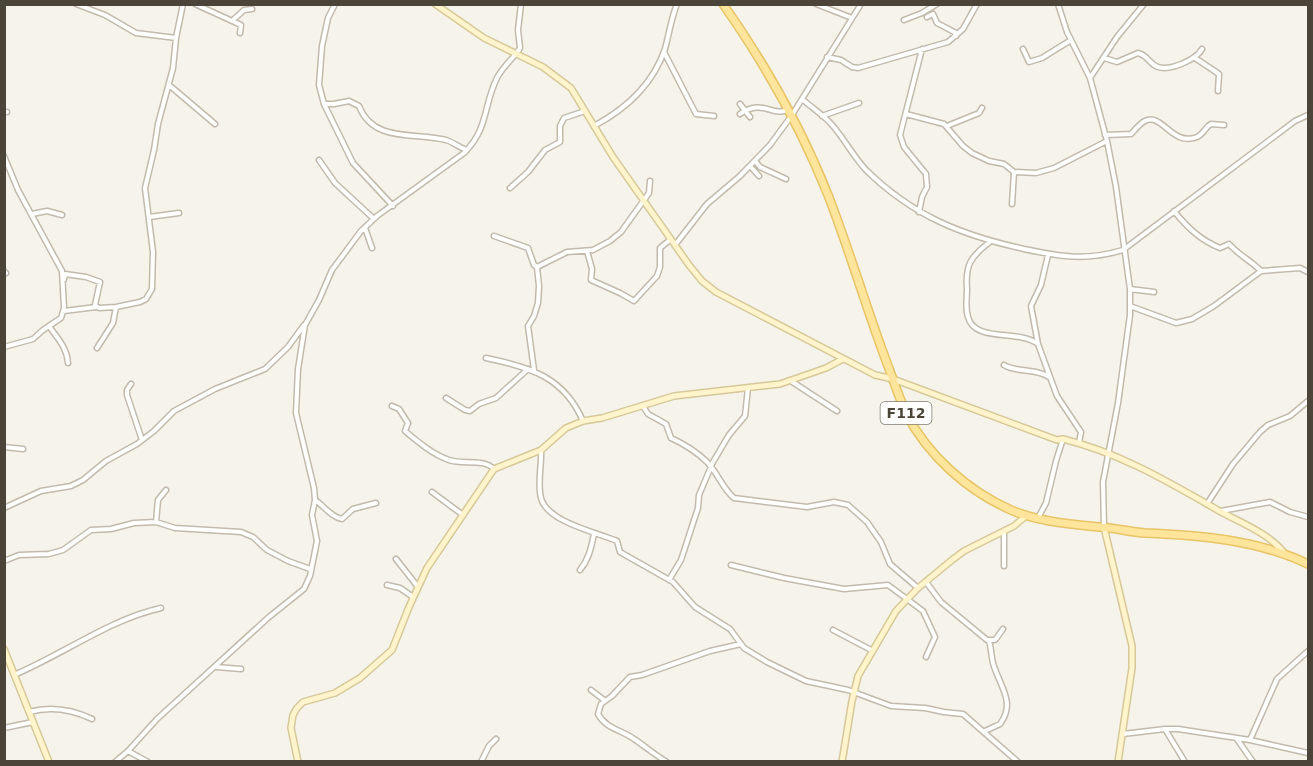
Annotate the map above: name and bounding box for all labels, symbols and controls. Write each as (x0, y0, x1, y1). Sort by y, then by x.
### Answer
road number: F112 (880, 402, 932, 424)

